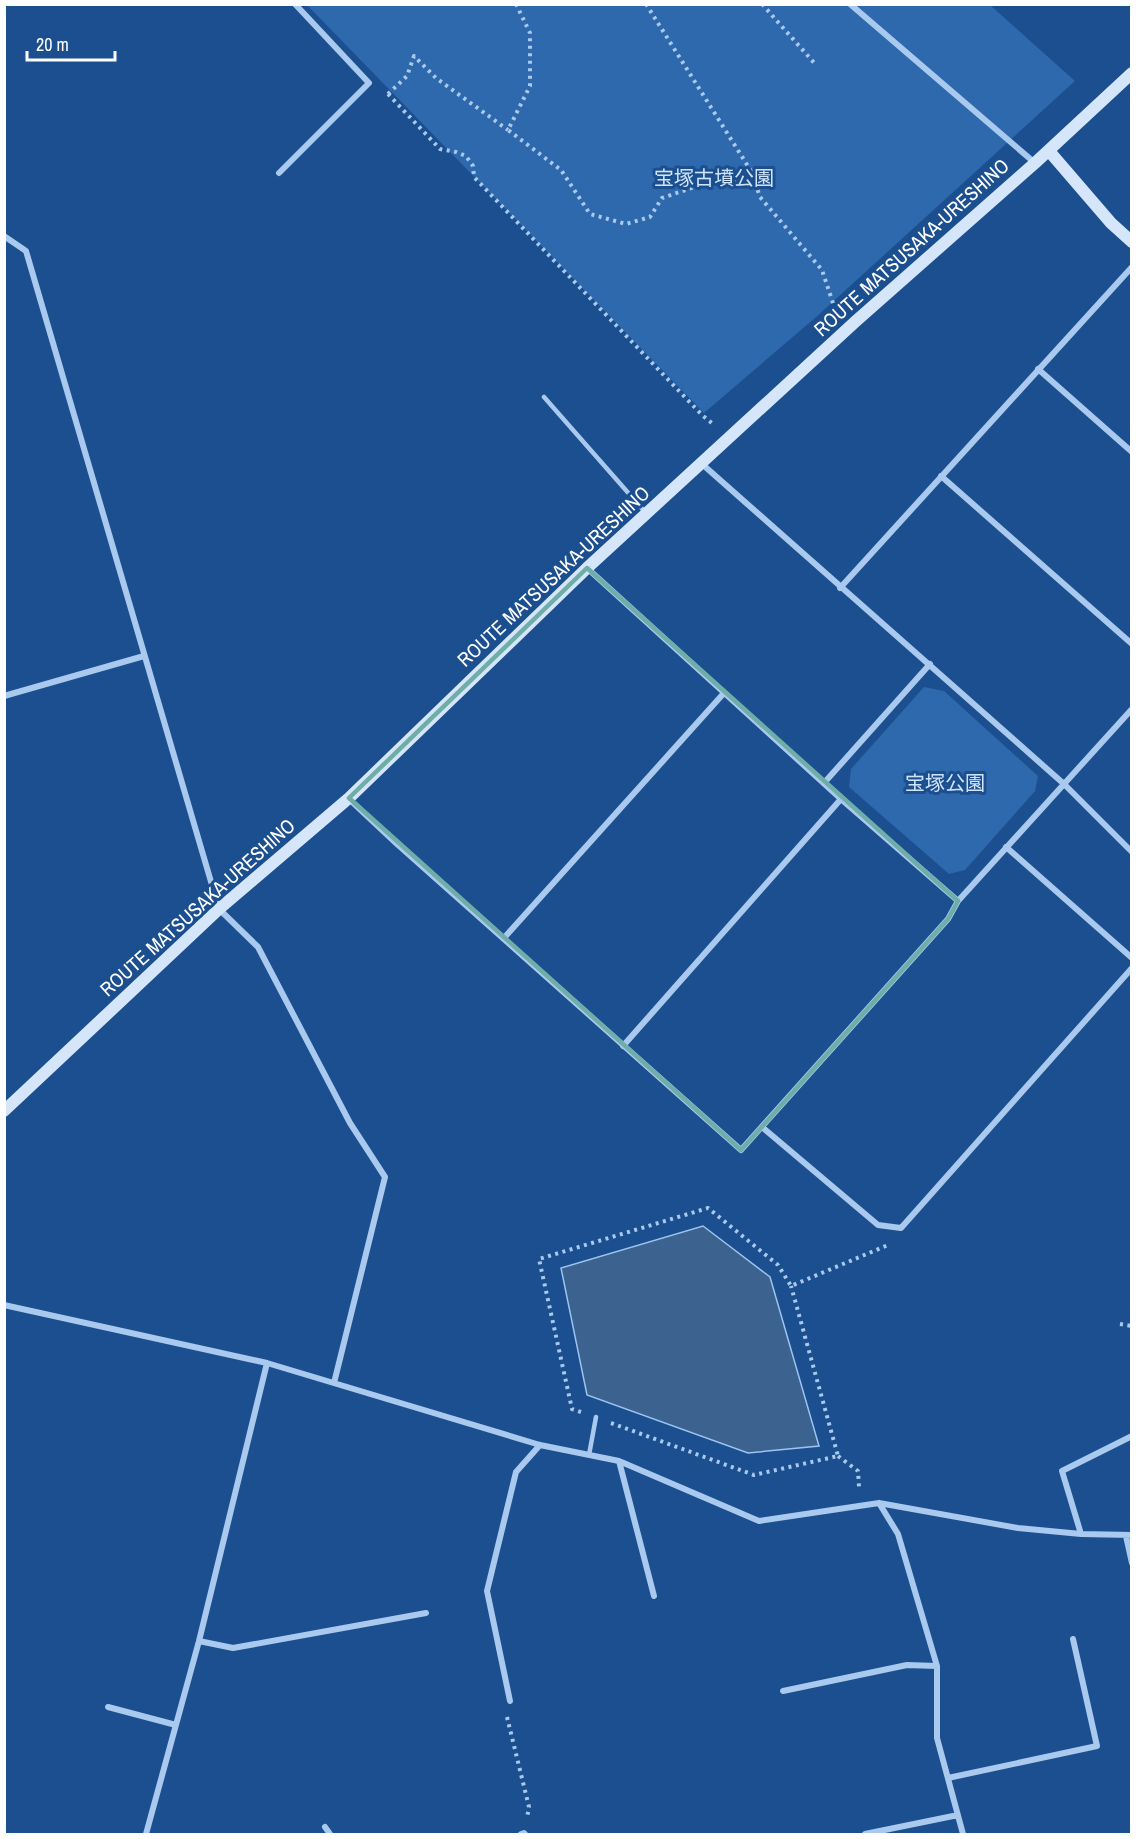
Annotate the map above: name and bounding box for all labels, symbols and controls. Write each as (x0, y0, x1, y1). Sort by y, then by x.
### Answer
scale bar (27, 24, 116, 62)
text: 20 m (36, 32, 69, 57)
street label: ROUTE MATSUSAKA-URESHINO (808, 152, 1014, 342)
park label: 宝塚古墳公園 (654, 164, 774, 191)
street label: ROUTE MATSUSAKA-URESHINO (451, 480, 655, 672)
park label: 宝塚公園 (905, 769, 985, 796)
street label: ROUTE MATSUSAKA-URESHINO (94, 812, 300, 1002)

